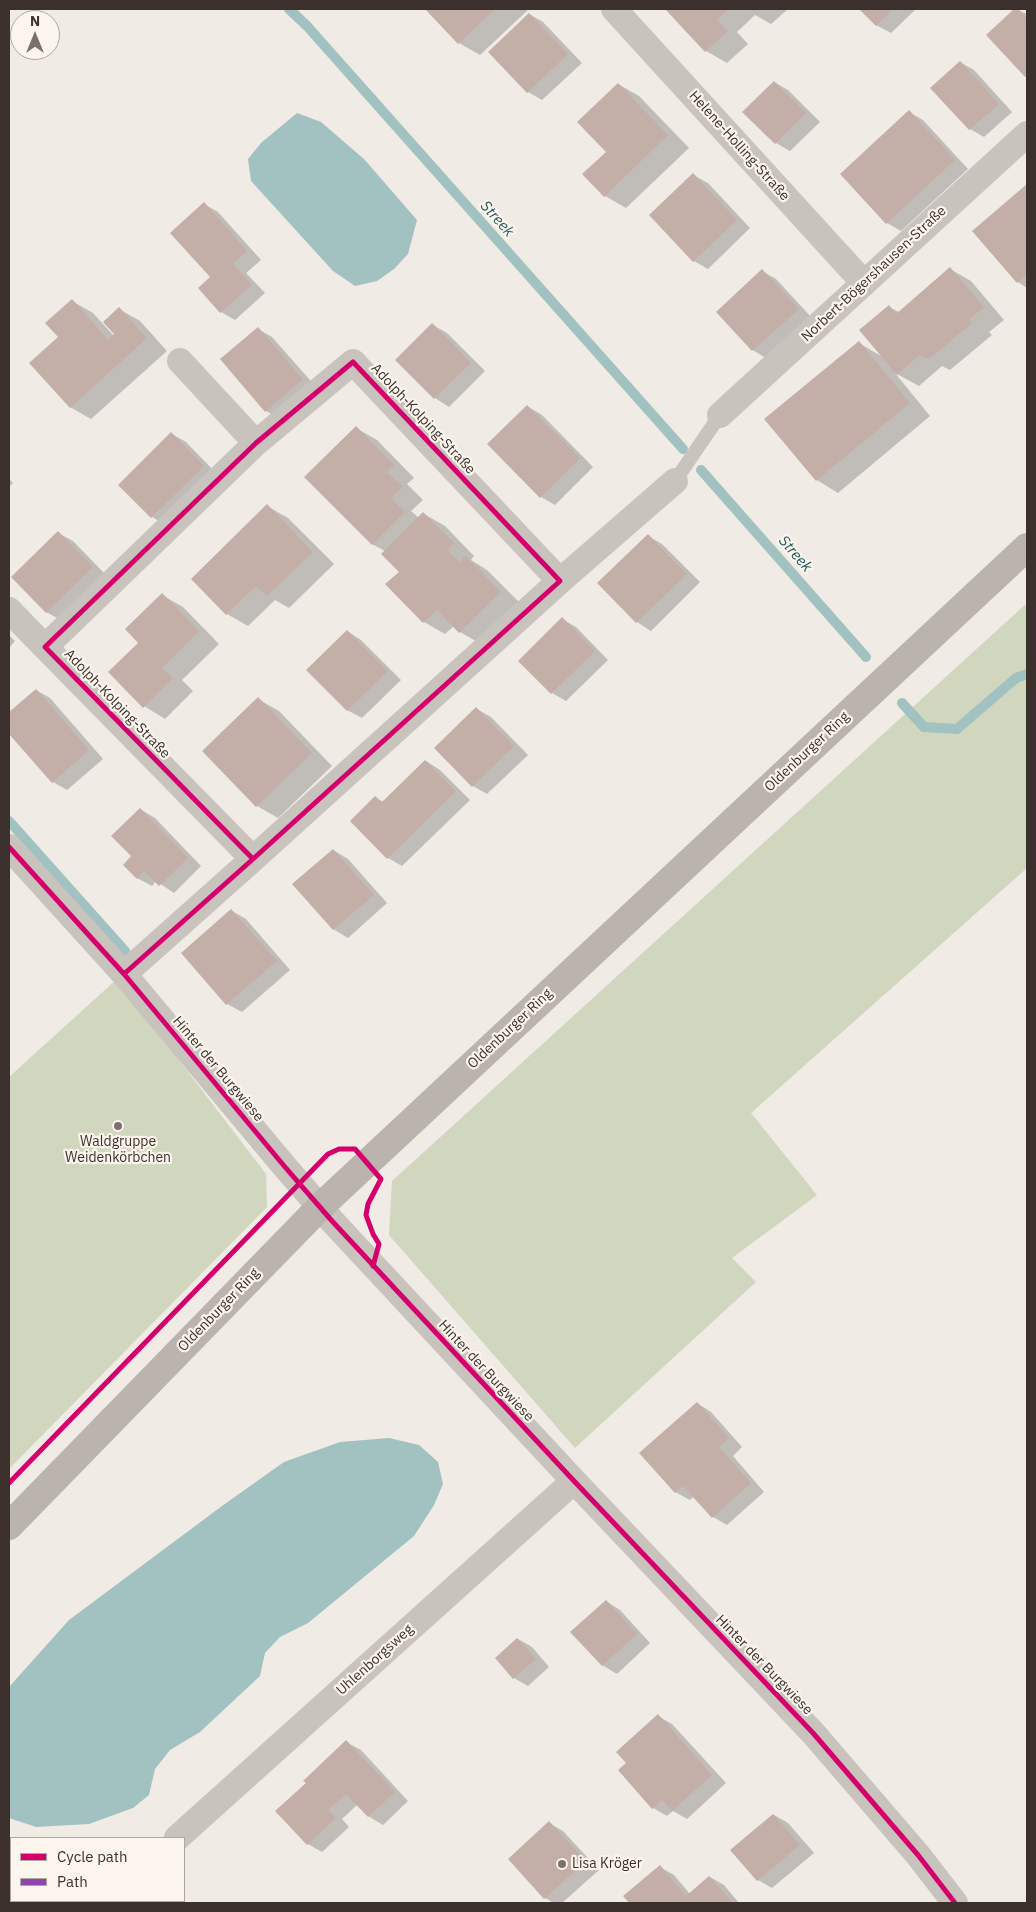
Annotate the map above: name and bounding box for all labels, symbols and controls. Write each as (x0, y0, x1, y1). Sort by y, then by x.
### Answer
north arrow (10, 10, 60, 60)
text: N (30, 12, 40, 30)
street label: Helene-Holling-Straße (685, 88, 793, 204)
water label: Streek (476, 197, 518, 241)
street label: Norbert-Bögershausen-Straße (798, 203, 950, 345)
street label: Adolph-Kolping-Straße (367, 360, 479, 478)
water label: Streek (774, 532, 816, 576)
street label: Adolph-Kolping-Straße (61, 646, 173, 762)
street label: Oldenburger Ring (761, 708, 853, 796)
street label: Oldenburger Ring (464, 985, 556, 1073)
street label: Hinter der Burgwiese (169, 1013, 267, 1125)
marker: Waldgruppe Weidenkörbchen (112, 1120, 124, 1132)
place label: Waldgruppe Weidenkörbchen (65, 1134, 171, 1166)
street label: Oldenburger Ring (175, 1265, 263, 1355)
street label: Hinter der Burgwiese (435, 1317, 537, 1425)
street label: Hinter der Burgwiese (712, 1612, 816, 1718)
street label: Uhlenborgsweg (333, 1621, 417, 1699)
legend (10, 1837, 185, 1902)
text: Cycle path (57, 1847, 128, 1866)
place label: Lisa Kröger (572, 1856, 642, 1872)
marker: Lisa Kröger (556, 1858, 568, 1870)
text: Path (57, 1872, 88, 1891)

